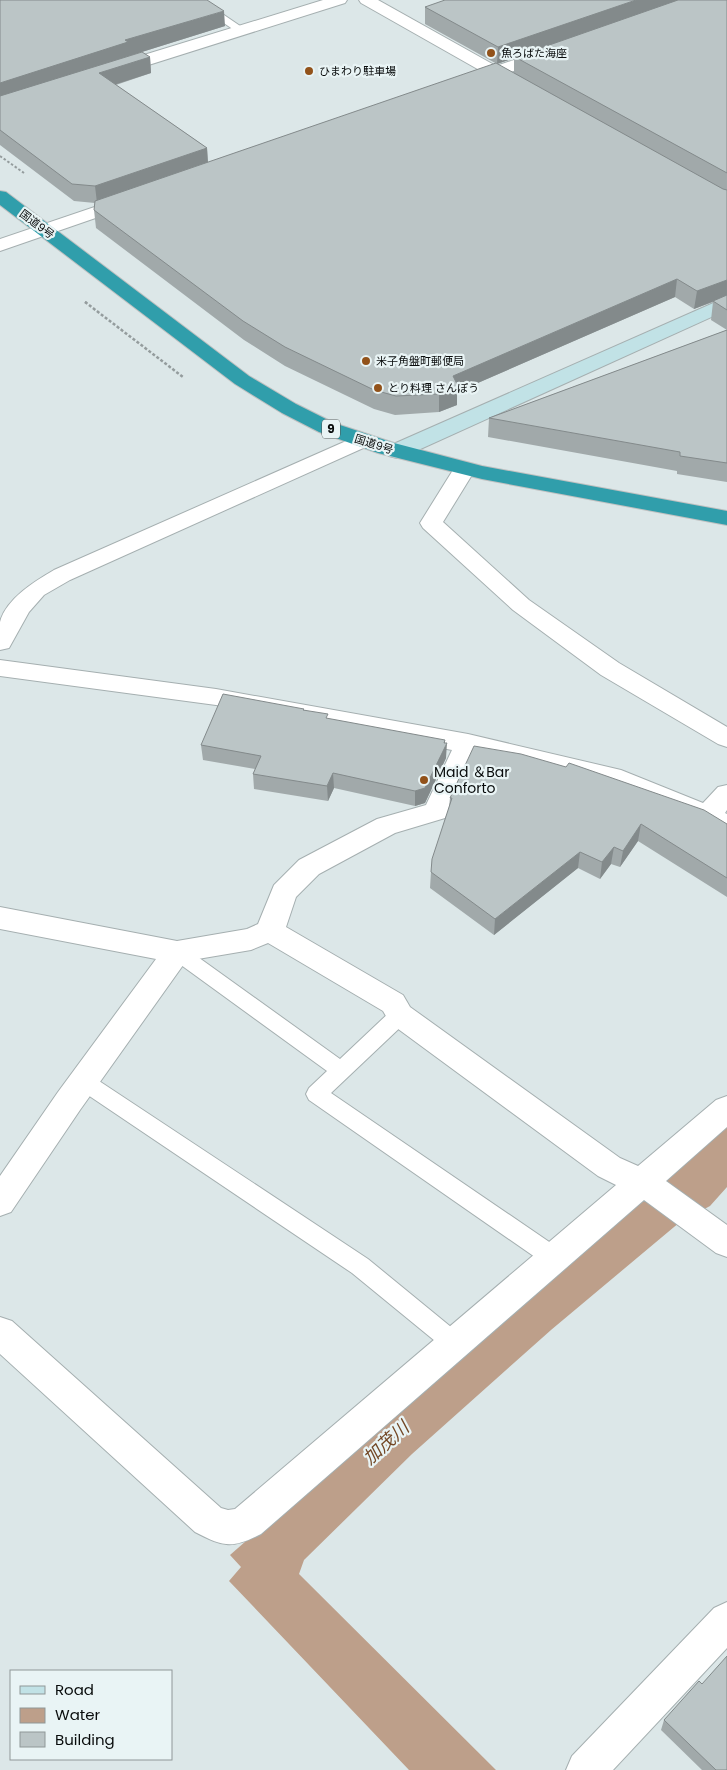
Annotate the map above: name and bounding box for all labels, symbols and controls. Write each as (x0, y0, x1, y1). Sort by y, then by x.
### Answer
place label: 魚ろばた海座 (501, 45, 567, 61)
marker: 魚ろばた海座 (485, 47, 497, 59)
place label: ひまわり駐車場 (319, 63, 396, 79)
marker: ひまわり駐車場 (303, 65, 315, 77)
street label: 国道9号 (16, 206, 58, 242)
place label: 米子角盤町郵便局 (376, 353, 464, 369)
marker: 米子角盤町郵便局 (360, 355, 372, 367)
place label: とり料理 さんぽう (388, 380, 479, 396)
marker: とり料理 さんぽう (372, 382, 384, 394)
road number: 9 (322, 419, 340, 438)
street label: 国道9号 (353, 430, 395, 458)
place label: Maid ＆Bar Conforto (434, 762, 509, 798)
marker: Maid ＆Bar Conforto (418, 774, 430, 786)
water label: 加茂川 (357, 1414, 416, 1470)
legend (10, 1670, 172, 1760)
text: Road (55, 1679, 94, 1700)
text: Water (55, 1704, 101, 1725)
text: Building (55, 1729, 115, 1750)

